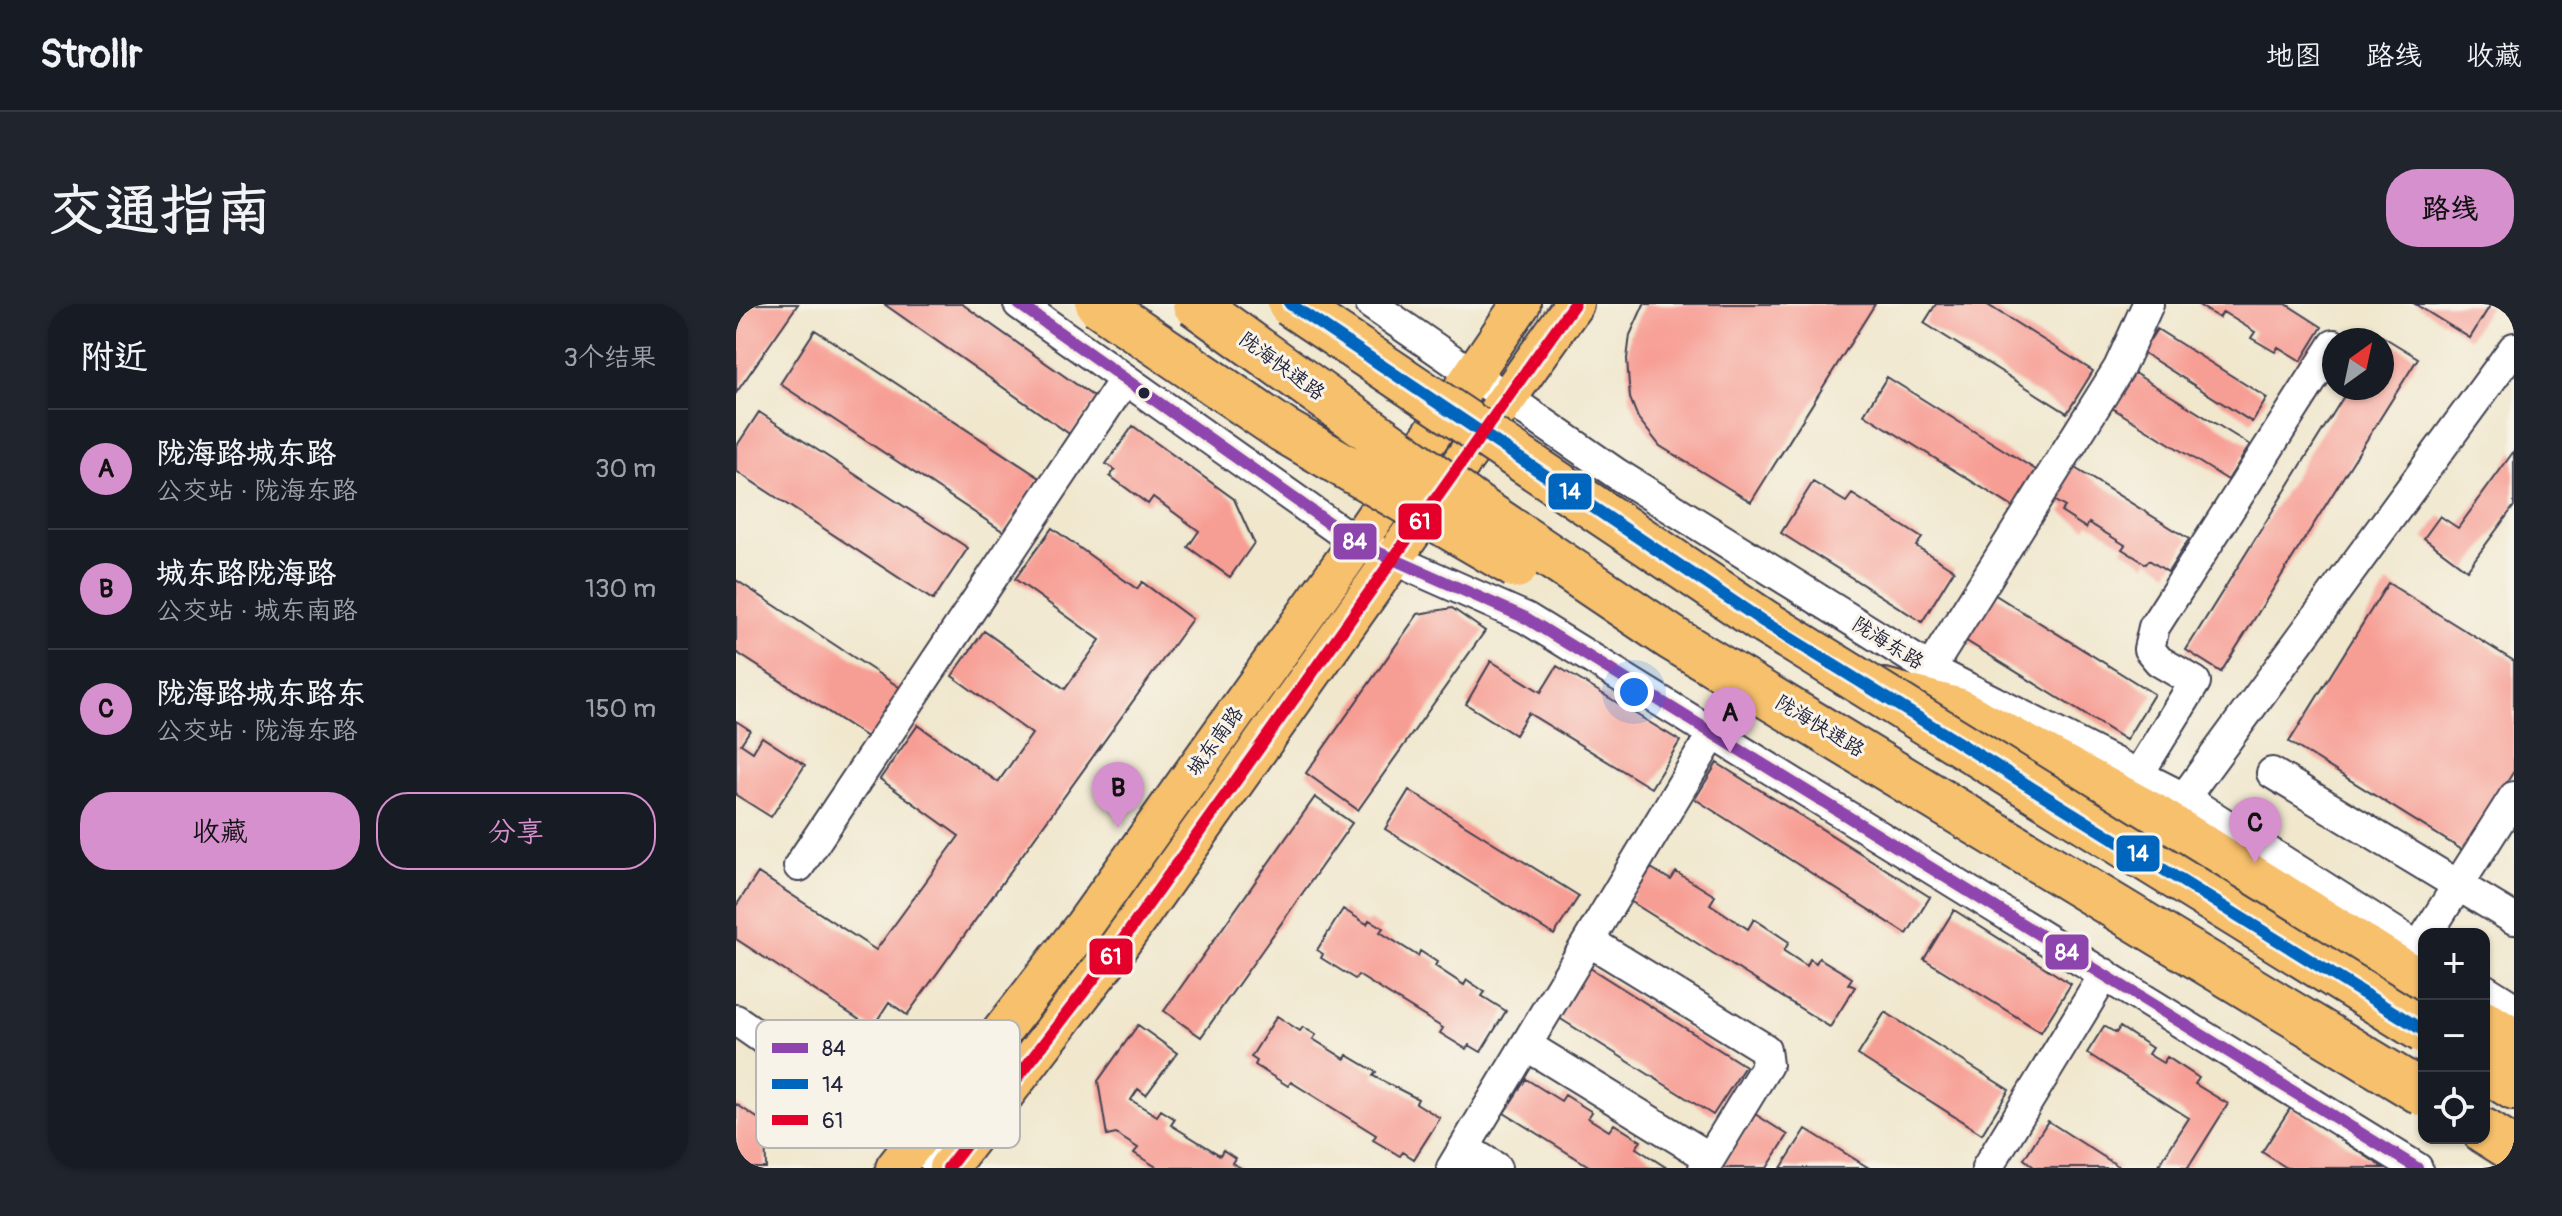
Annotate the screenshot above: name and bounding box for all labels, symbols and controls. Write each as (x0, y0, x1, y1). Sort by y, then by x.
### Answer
text: Strollr (40, 31, 142, 79)
text: 地图 (2266, 39, 2322, 74)
text: 路线 (2366, 39, 2422, 74)
text: 收藏 (2466, 39, 2522, 74)
button: 路线 (2386, 169, 2514, 247)
text: 交通指南 (48, 177, 272, 246)
street label: 陇海快速路 (1234, 326, 1331, 406)
north arrow (2322, 328, 2394, 400)
text: 附近 (80, 336, 148, 379)
text: 3个结果 (563, 342, 656, 374)
unlabelled marker (1136, 385, 1152, 401)
text: 陇海路城东路 (156, 435, 336, 472)
text: A (98, 453, 114, 485)
text: 30 m (595, 453, 656, 485)
line badge: 14 (1547, 472, 1593, 511)
text: 公交站 · 陇海东路 (156, 475, 358, 507)
text: 14 (1559, 478, 1581, 506)
line badge: 61 (1397, 502, 1443, 541)
text: 61 (1409, 508, 1431, 536)
line badge: 84 (1332, 522, 1378, 561)
text: 84 (1343, 528, 1367, 556)
text: 城东路陇海路 (156, 555, 336, 592)
text: B (99, 573, 113, 605)
text: 130 m (585, 573, 656, 605)
text: 公交站 · 城东南路 (156, 595, 358, 627)
street label: 陇海东路 (1847, 611, 1929, 675)
your location (1614, 672, 1654, 712)
text: 陇海路城东路东 (156, 675, 366, 712)
pin: A (1704, 687, 1756, 753)
street label: 陇海快速路 (1771, 690, 1870, 763)
text: C (98, 693, 114, 725)
text: 150 m (585, 693, 656, 725)
street label: 城东南路 (1181, 700, 1249, 781)
text: 公交站 · 陇海东路 (156, 715, 358, 747)
pin: B (1092, 762, 1144, 828)
button: 收藏 (80, 792, 360, 870)
button: 分享 (376, 792, 656, 870)
pin: C (2229, 797, 2281, 863)
line badge: 14 (2115, 834, 2161, 873)
text: 14 (2127, 840, 2149, 868)
map controls (2418, 928, 2490, 1144)
button: + (2418, 928, 2490, 1000)
line badge: 84 (2044, 933, 2090, 971)
line badge: 61 (1088, 937, 1134, 976)
text: 84 (2055, 939, 2079, 967)
text: 61 (1100, 943, 1122, 971)
button: − (2418, 1000, 2490, 1072)
legend (756, 1020, 1020, 1148)
text: 84 (822, 1035, 846, 1063)
text: 14 (822, 1071, 844, 1099)
button: locate (2418, 1072, 2490, 1144)
text: 61 (822, 1107, 843, 1135)

